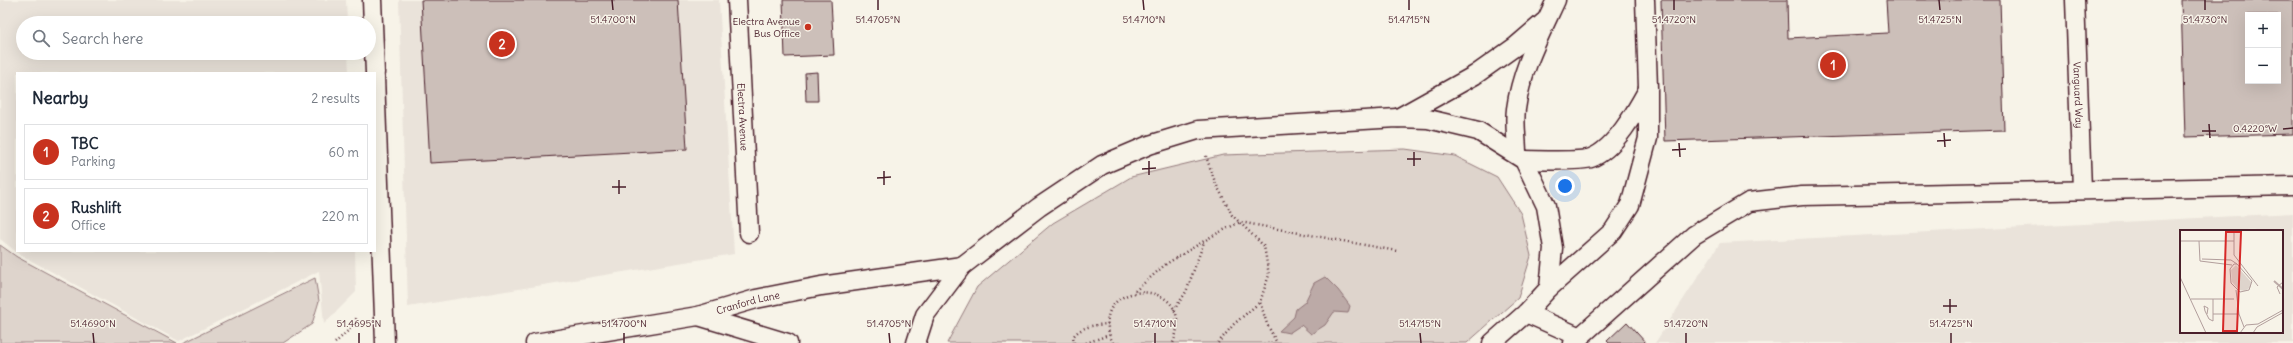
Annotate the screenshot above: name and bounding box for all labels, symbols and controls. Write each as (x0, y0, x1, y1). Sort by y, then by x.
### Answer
map controls (2245, 12, 2281, 84)
button: + (2245, 12, 2281, 48)
text: 51.4700°N (590, 13, 636, 26)
text: 51.4705°N (856, 13, 900, 26)
text: 51.4710°N (1123, 13, 1165, 26)
text: 51.4715°N (1388, 13, 1430, 26)
text: 51.4720°N (1652, 13, 1696, 26)
text: 51.4725°N (1918, 13, 1962, 26)
text: 51.4730°N (2183, 13, 2227, 26)
place label: Electra Avenue Bus Office (732, 15, 800, 40)
search box (16, 16, 376, 60)
marker: Electra Avenue Bus Office (803, 22, 813, 32)
icon: search (30, 27, 52, 49)
text: Search here (62, 29, 143, 48)
pin: 2 (489, 29, 515, 59)
button: − (2245, 48, 2281, 84)
pin: 1 (1820, 50, 1846, 80)
street label: Vanguard Way (2071, 61, 2086, 129)
street label: Electra Avenue (735, 83, 751, 151)
text: Nearby (32, 87, 88, 109)
text: 2 results (311, 90, 360, 107)
text: 0.4220°W (2233, 122, 2277, 135)
text: TBC (71, 134, 99, 153)
text: 1 (43, 144, 49, 161)
text: 60 m (328, 144, 359, 161)
text: Parking (71, 153, 116, 170)
your location (1555, 176, 1575, 196)
text: Rushlift (71, 198, 121, 217)
text: 2 (42, 208, 50, 225)
text: 220 m (322, 208, 359, 225)
text: Office (71, 217, 106, 234)
inset map (2180, 230, 2283, 333)
street label: Cranford Lane (715, 288, 781, 317)
text: 51.4690°N (70, 317, 116, 330)
text: 51.4695°N (337, 317, 381, 330)
text: 51.4700°N (601, 317, 647, 330)
text: 51.4705°N (867, 317, 911, 330)
text: 51.4710°N (1134, 317, 1176, 330)
text: 51.4715°N (1399, 317, 1441, 330)
text: 51.4720°N (1664, 317, 1708, 330)
text: 51.4725°N (1929, 317, 1973, 330)

